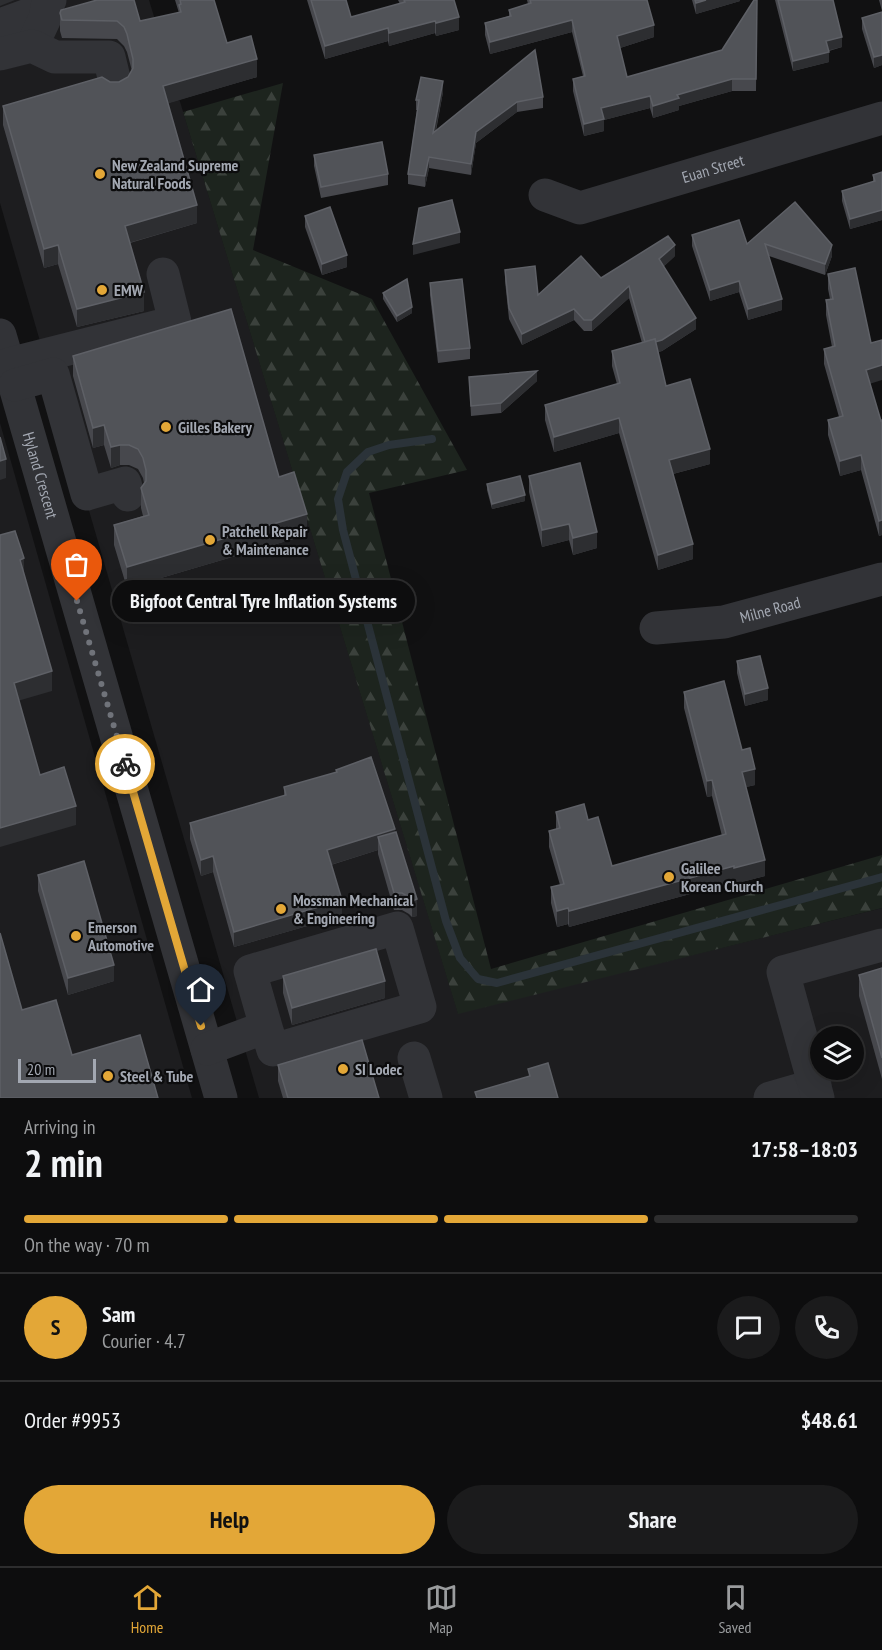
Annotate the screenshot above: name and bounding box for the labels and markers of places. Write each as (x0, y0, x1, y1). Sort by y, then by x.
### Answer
place label: New Zealand Supreme Natural Foods (112, 155, 239, 193)
marker: New Zealand Supreme Natural Foods (93, 167, 107, 181)
place label: EMW (114, 280, 144, 300)
marker: EMW (95, 283, 109, 297)
place label: Gilles Bakery (178, 417, 253, 437)
marker: Gilles Bakery (159, 420, 173, 434)
place label: Patchell Repair & Maintenance (222, 521, 309, 559)
marker: Patchell Repair & Maintenance (203, 533, 217, 547)
pin (51, 539, 102, 601)
callout: Bigfoot Central Tyre Inflation Systems (113, 580, 416, 622)
place label: Galilee Korean Church (681, 858, 763, 896)
marker: Galilee Korean Church (662, 870, 676, 884)
place label: Mossman Mechanical & Engineering (293, 890, 413, 928)
marker: Mossman Mechanical & Engineering (274, 902, 288, 916)
place label: Emerson Automotive (87, 917, 154, 955)
marker: Emerson Automotive (69, 929, 83, 943)
pin (175, 964, 226, 1026)
place label: SI Lodec (355, 1059, 403, 1079)
marker: SI Lodec (336, 1062, 350, 1076)
place label: Steel & Tube (120, 1066, 194, 1086)
marker: Steel & Tube (101, 1069, 115, 1083)

